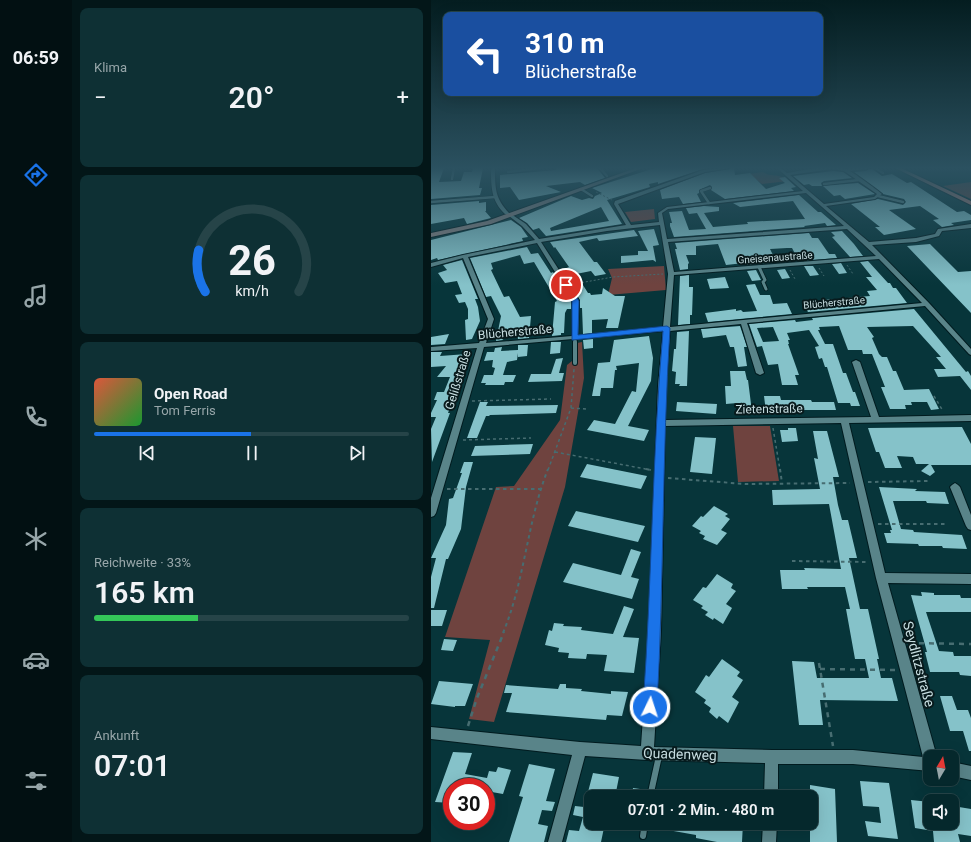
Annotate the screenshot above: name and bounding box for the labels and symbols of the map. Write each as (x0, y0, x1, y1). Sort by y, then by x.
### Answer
street label: Gneisenaustraße (737, 249, 813, 266)
pin (549, 268, 583, 302)
street label: Blücherstraße (803, 294, 865, 311)
street label: Blücherstraße (477, 322, 553, 342)
street label: Gelißstraße (442, 349, 474, 411)
street label: Zietenstraße (735, 401, 803, 417)
street label: Seydlitzstraße (900, 619, 938, 709)
position arrow (629, 686, 671, 728)
street label: Quadenweg (643, 745, 717, 763)
north arrow (923, 750, 959, 786)
speed limit sign: 30 (443, 778, 495, 830)

